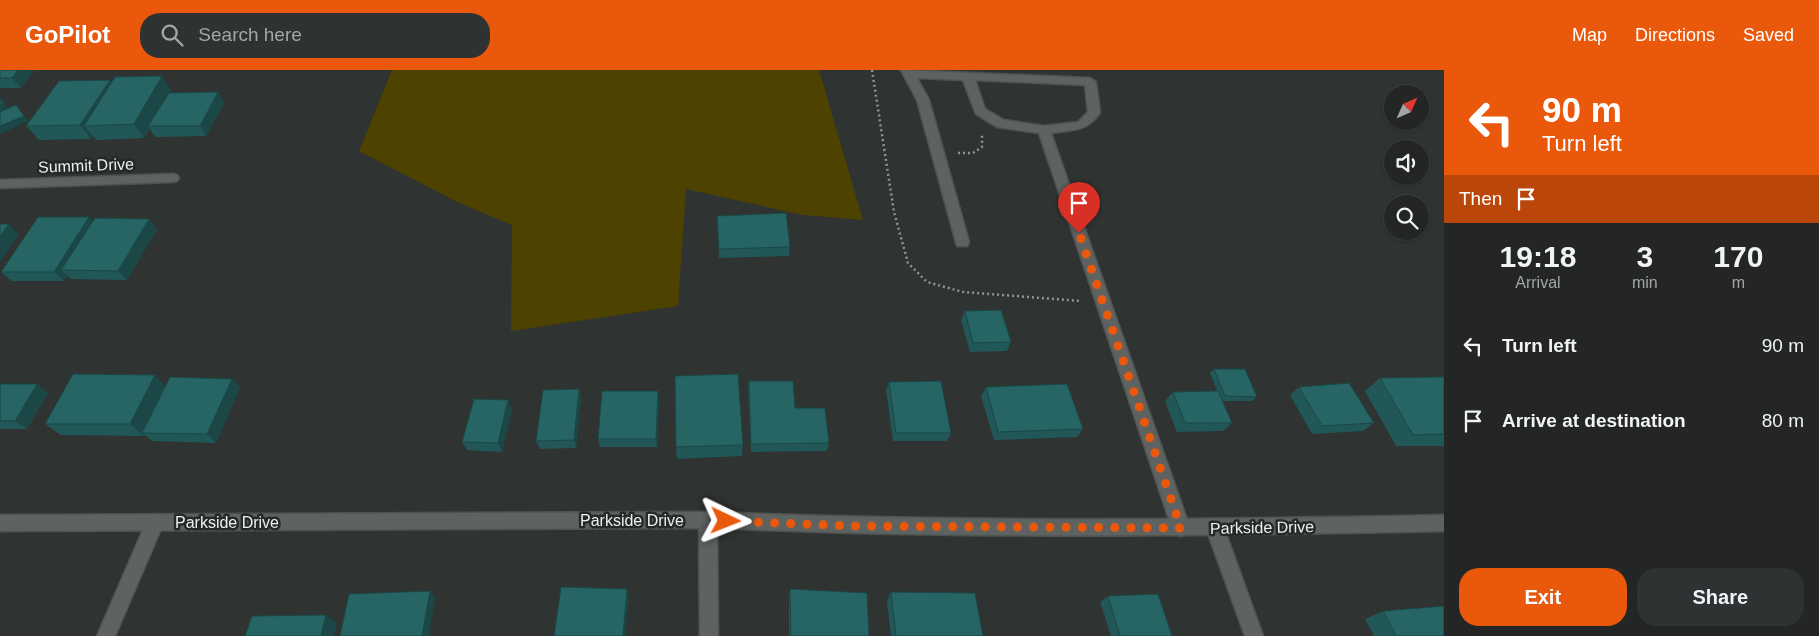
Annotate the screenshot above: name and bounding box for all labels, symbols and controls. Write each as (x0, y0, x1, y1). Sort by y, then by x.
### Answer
search box (140, 13, 490, 58)
text: GoPilot (25, 21, 110, 48)
icon: search (158, 21, 186, 49)
text: Search here (198, 24, 302, 45)
text: Map (1572, 25, 1607, 45)
text: Directions (1635, 25, 1715, 45)
text: Saved (1743, 25, 1794, 45)
north arrow (1384, 85, 1429, 130)
map controls (1384, 85, 1429, 240)
icon: left (1459, 90, 1524, 155)
text: 90 m (1542, 90, 1622, 129)
text: Turn left (1542, 131, 1622, 156)
button: sound (1384, 140, 1429, 185)
street label: Summit Drive (38, 155, 134, 176)
pin (1058, 182, 1100, 233)
icon: arrive (1512, 185, 1540, 213)
text: Then (1459, 188, 1502, 209)
icon: arrive (1065, 189, 1093, 217)
button: search (1384, 195, 1429, 240)
text: 19:18 (1500, 240, 1576, 273)
text: 3 (1636, 240, 1653, 273)
text: 170 (1713, 240, 1763, 273)
text: Arrival (1515, 274, 1561, 291)
text: min (1632, 274, 1658, 291)
text: m (1732, 274, 1745, 291)
icon: left (1459, 332, 1487, 360)
text: Turn left (1502, 335, 1577, 356)
text: 90 m (1762, 335, 1804, 356)
icon: arrive (1459, 407, 1487, 435)
text: Arrive at destination (1502, 410, 1686, 431)
text: 80 m (1762, 410, 1804, 431)
position arrow (699, 494, 751, 546)
street label: Parkside Drive (580, 512, 684, 529)
street label: Parkside Drive (175, 514, 279, 531)
street label: Parkside Drive (1210, 518, 1314, 537)
button: Exit (1459, 568, 1627, 626)
button: Share (1637, 568, 1804, 626)

